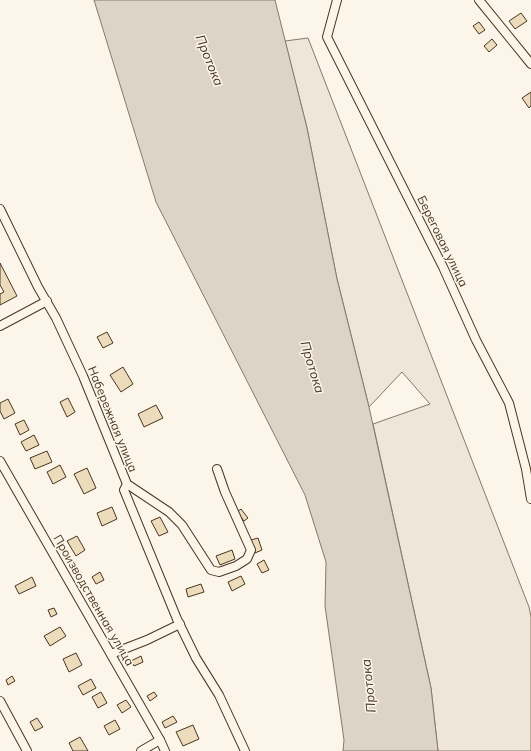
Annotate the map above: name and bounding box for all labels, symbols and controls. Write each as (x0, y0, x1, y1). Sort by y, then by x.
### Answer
water label: Протока (193, 32, 228, 88)
street label: Береговая улица (414, 193, 472, 289)
water label: Протока (297, 339, 329, 395)
street label: Набережная улица (85, 364, 141, 474)
street label: Производственная улица (50, 532, 138, 668)
water label: Протока (357, 658, 379, 714)

